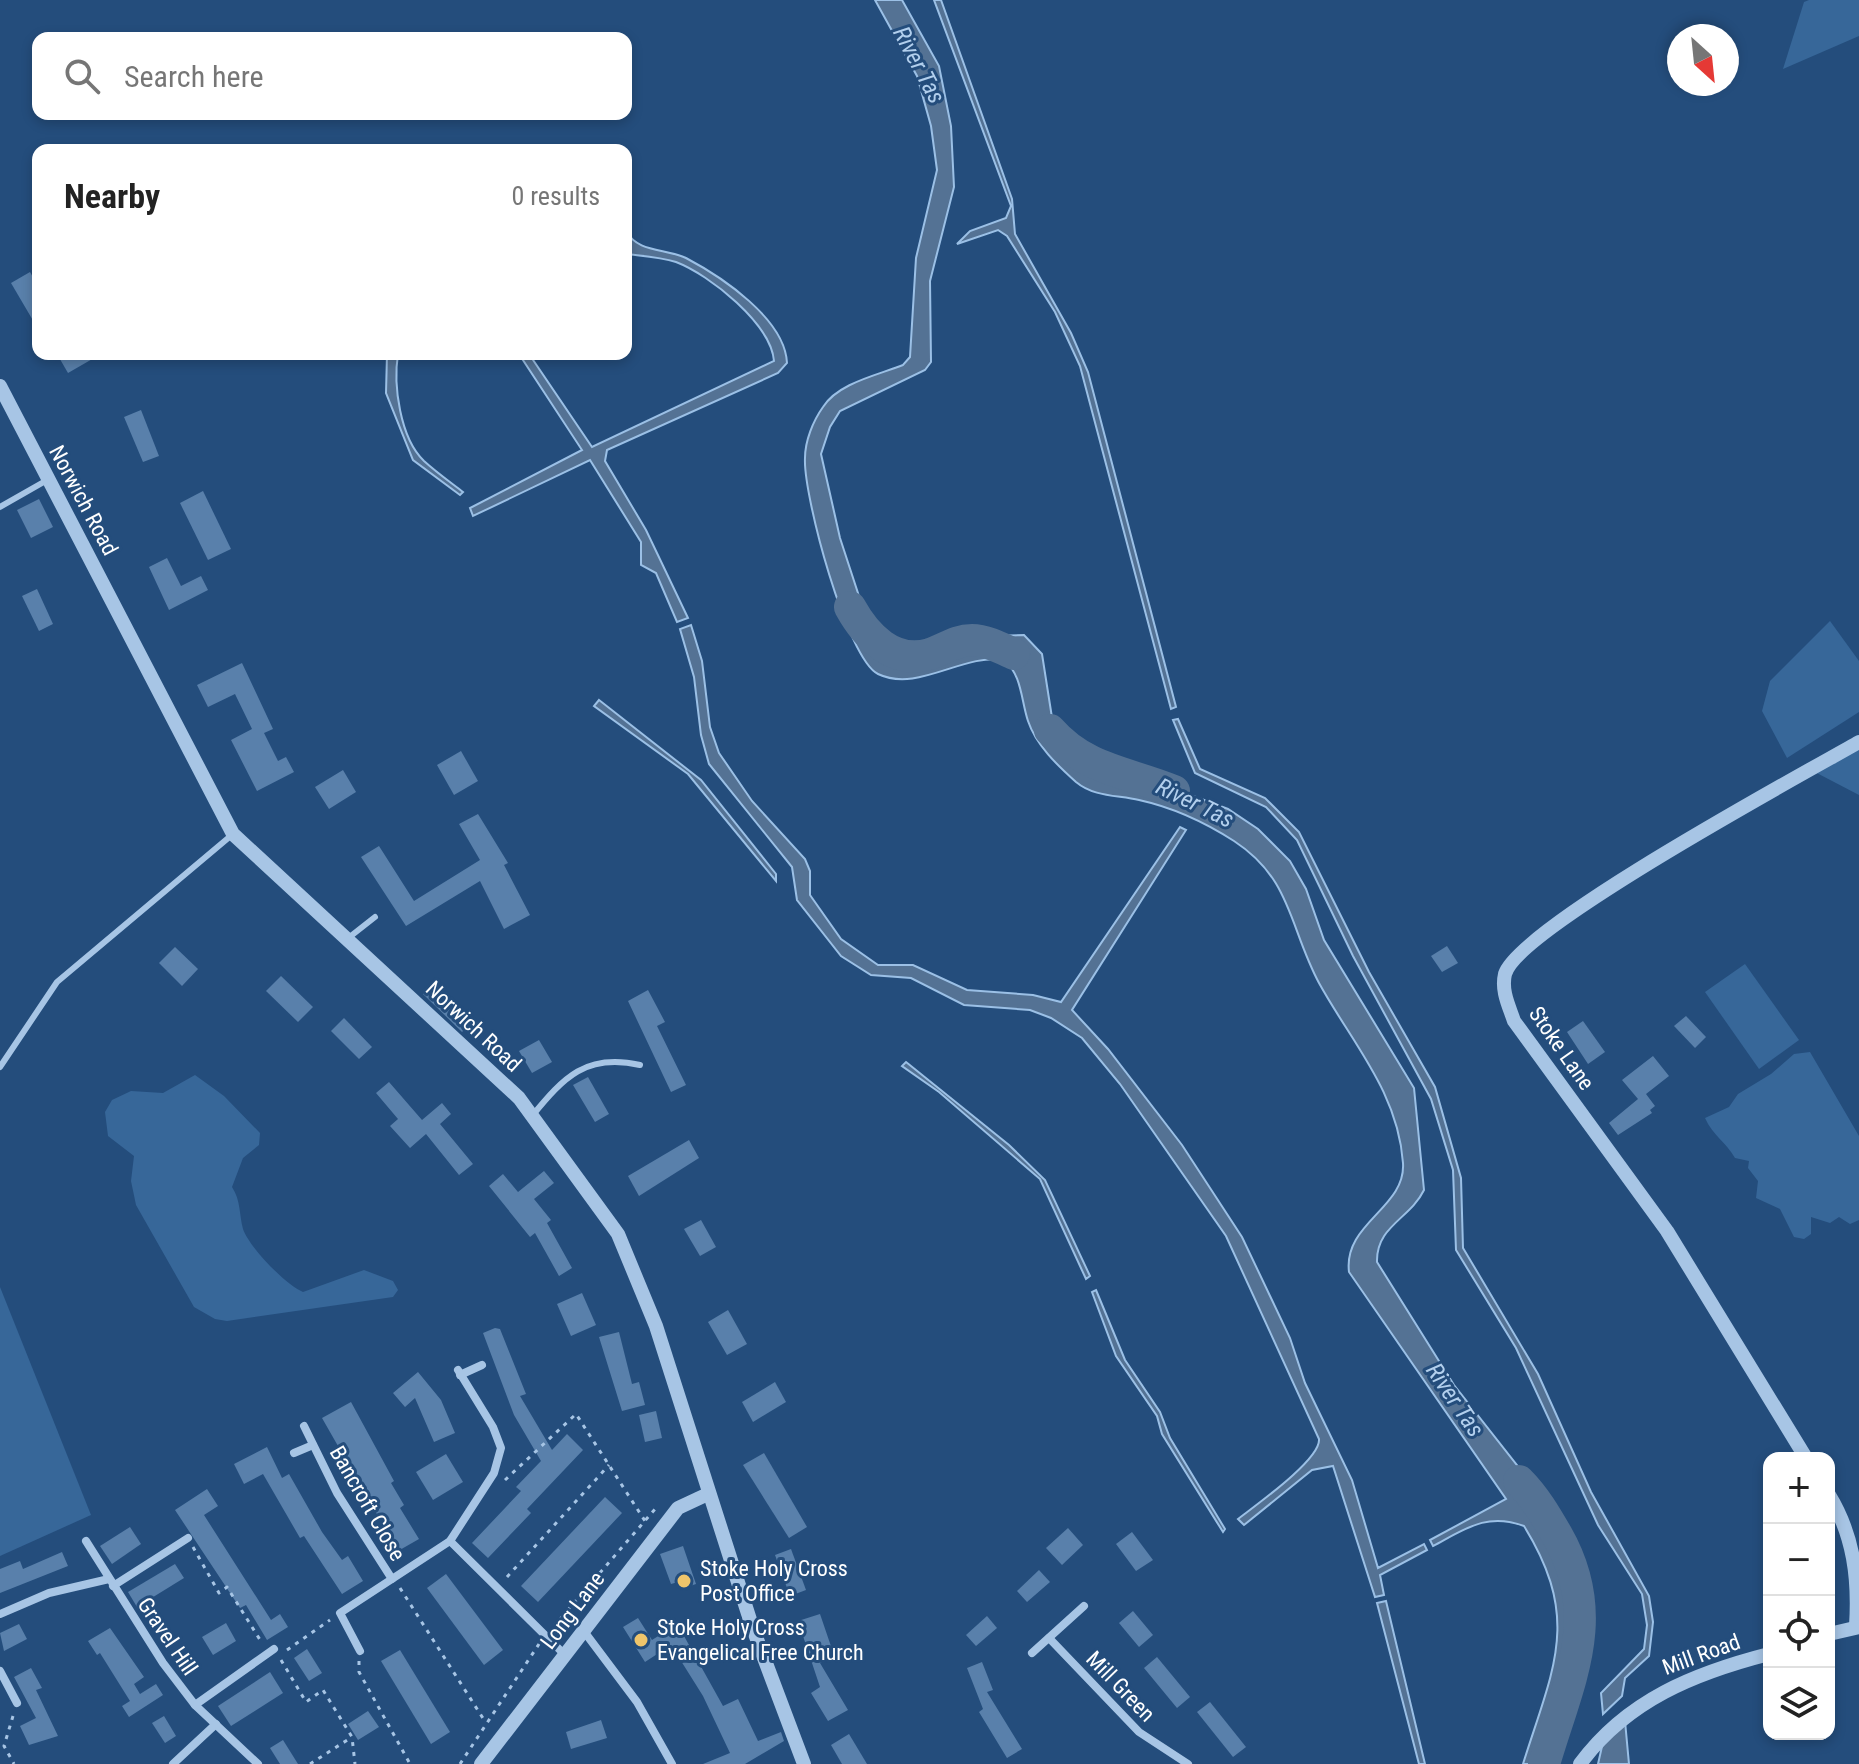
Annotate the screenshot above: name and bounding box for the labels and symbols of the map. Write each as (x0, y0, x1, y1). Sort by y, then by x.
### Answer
water label: River Tas (887, 22, 951, 108)
north arrow (1667, 24, 1739, 96)
street label: Norwich Road (44, 441, 123, 559)
water label: River Tas (1152, 772, 1238, 834)
street label: Norwich Road (421, 976, 526, 1077)
street label: Stoke Lane (1524, 1002, 1599, 1095)
water label: River Tas (1420, 1358, 1490, 1442)
street label: Bancroft Close (325, 1441, 410, 1565)
place label: Stoke Holy Cross Post Office (700, 1556, 848, 1606)
street label: Long Lane (535, 1567, 609, 1654)
marker: Stoke Holy Cross Post Office (675, 1572, 693, 1590)
street label: Gravel Hill (133, 1593, 203, 1680)
place label: Stoke Holy Cross Evangelical Free Church (657, 1615, 864, 1665)
street label: Mill Road (1659, 1629, 1744, 1680)
marker: Stoke Holy Cross Evangelical Free Church (632, 1631, 650, 1649)
street label: Mill Green (1081, 1646, 1160, 1727)

